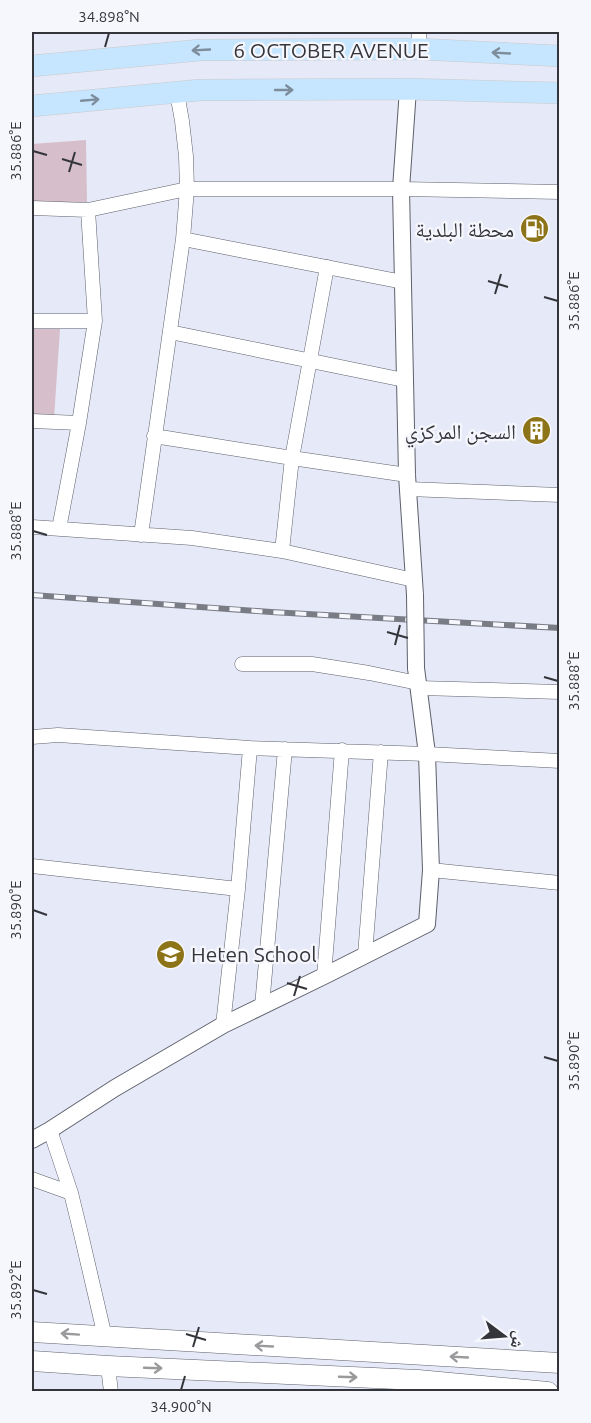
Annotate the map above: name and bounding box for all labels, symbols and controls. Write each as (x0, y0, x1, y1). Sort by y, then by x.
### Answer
text: 34.898°N (78, 8, 140, 25)
street label: 6 OCTOBER AVENUE (233, 38, 429, 62)
one-way arrow (192, 45, 212, 56)
one-way arrow (492, 47, 512, 58)
one-way arrow (274, 84, 294, 96)
one-way arrow (79, 95, 99, 106)
text: 35.886°E (7, 121, 24, 181)
fuel station icon: محطة البلدية (519, 213, 551, 245)
place label: محطة البلدية (416, 217, 514, 242)
text: 35.886°E (565, 271, 582, 331)
building icon: السجن المركزي (521, 415, 553, 447)
place label: السجن المركزي (405, 419, 516, 448)
text: 35.888°E (7, 501, 24, 561)
text: 35.888°E (565, 651, 582, 711)
text: 35.890°E (7, 880, 24, 940)
school or university icon: Heten School (154, 938, 186, 970)
place label: Heten School (191, 942, 317, 966)
text: 35.890°E (565, 1031, 582, 1091)
text: 35.892°E (7, 1260, 24, 1320)
north arrow (474, 1306, 534, 1366)
one-way arrow (60, 1329, 80, 1340)
text: ش (506, 1329, 529, 1351)
one-way arrow (255, 1340, 275, 1351)
one-way arrow (450, 1352, 470, 1363)
one-way arrow (142, 1363, 162, 1374)
one-way arrow (337, 1371, 357, 1382)
text: 34.900°N (150, 1398, 212, 1415)

